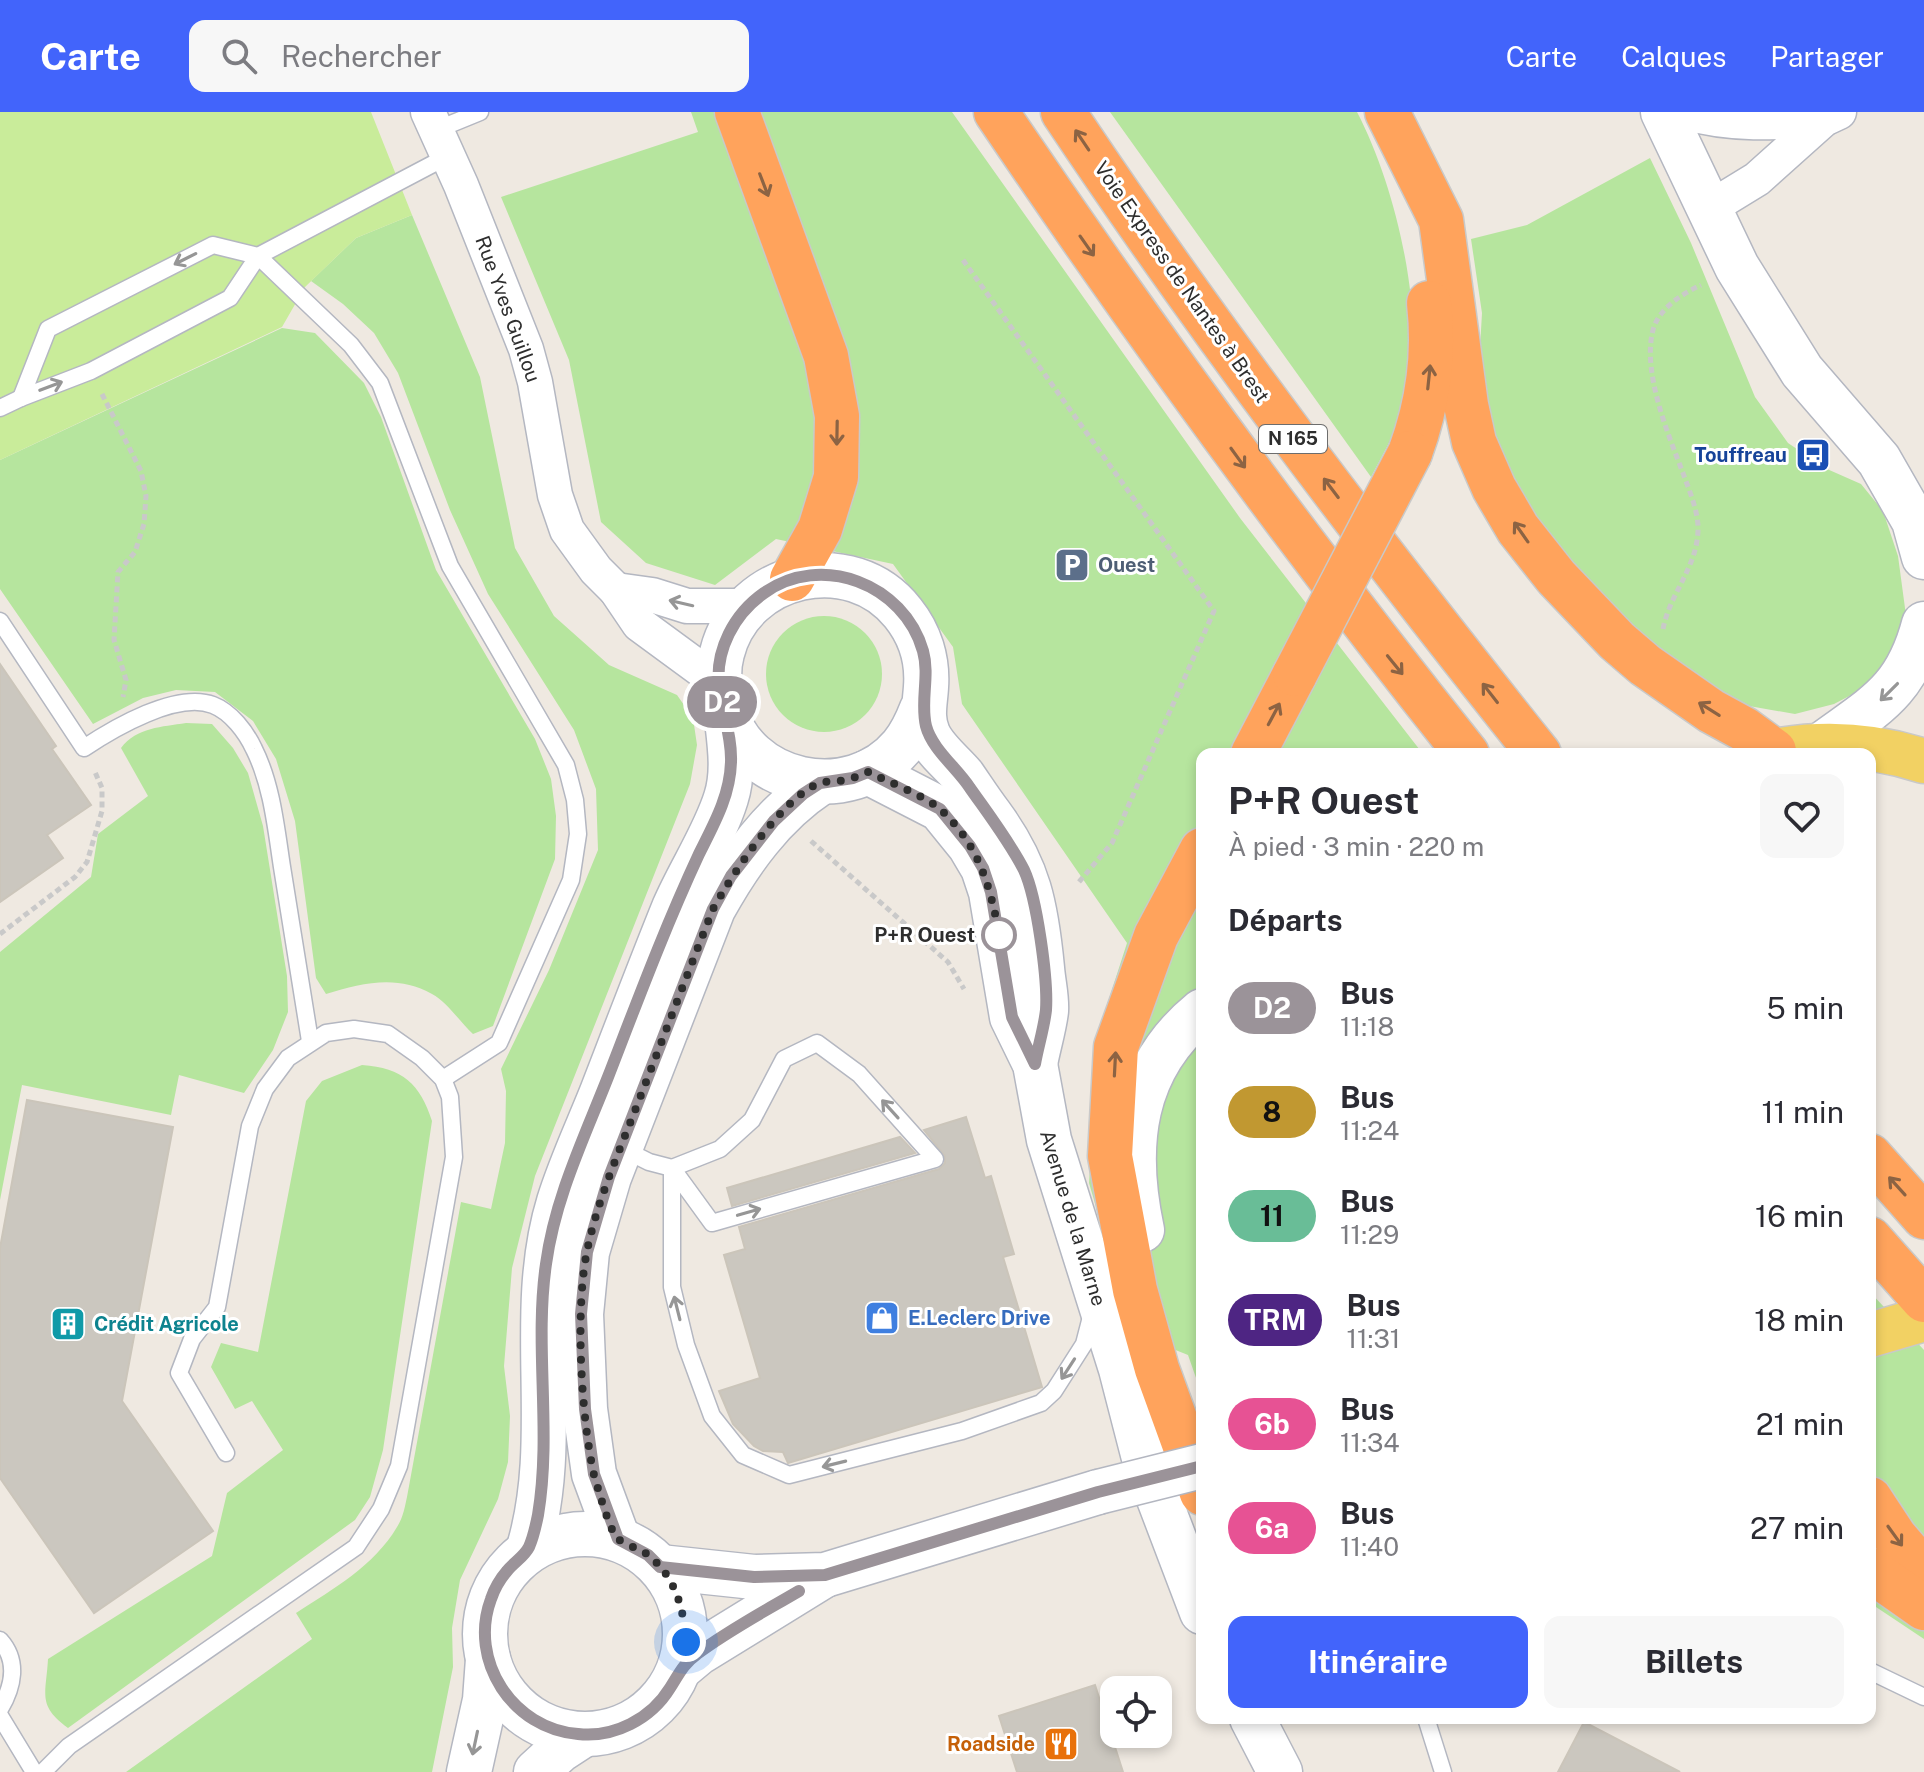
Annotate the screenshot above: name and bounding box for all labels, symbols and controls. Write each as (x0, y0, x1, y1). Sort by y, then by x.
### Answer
search box (189, 20, 749, 92)
text: Carte (40, 34, 141, 79)
icon: search (217, 34, 261, 78)
text: Rechercher (281, 38, 442, 74)
text: Carte (1506, 40, 1577, 73)
text: Calques (1621, 40, 1726, 73)
text: Partager (1770, 40, 1884, 73)
one-way arrow (1073, 129, 1090, 151)
street label: Voie Express de Nantes à Brest (1089, 157, 1275, 407)
one-way arrow (758, 172, 772, 197)
street label: Rue Yves Guillou (470, 233, 546, 385)
one-way arrow (1079, 234, 1095, 256)
one-way arrow (173, 252, 197, 268)
one-way arrow (1421, 364, 1436, 391)
one-way arrow (38, 378, 63, 392)
one-way arrow (829, 419, 844, 446)
road number: N 165 (1259, 425, 1327, 453)
bus stop icon: Touffreau (1794, 436, 1832, 474)
place label: Touffreau (1694, 443, 1787, 467)
one-way arrow (1230, 446, 1246, 468)
one-way arrow (1322, 477, 1339, 499)
one-way arrow (1513, 521, 1529, 543)
parking icon: Ouest (1053, 546, 1091, 584)
place label: Ouest (1098, 553, 1155, 577)
one-way arrow (669, 595, 695, 610)
one-way arrow (1387, 654, 1404, 675)
line badge: D2 (686, 676, 758, 728)
one-way arrow (1880, 682, 1899, 702)
one-way arrow (1481, 683, 1499, 704)
text: D2 (703, 685, 741, 718)
one-way arrow (1698, 700, 1721, 716)
one-way arrow (1267, 703, 1283, 727)
button: heart (1760, 774, 1844, 858)
text: P+R Ouest (1228, 778, 1419, 823)
text: À pied · 3 min · 220 m (1228, 831, 1484, 862)
text: Départs (1228, 902, 1342, 938)
marker: P+R Ouest (982, 918, 1016, 952)
place label: P+R Ouest (874, 923, 975, 947)
text: Bus (1340, 975, 1394, 1011)
text: 5 min (1767, 990, 1844, 1026)
text: D2 (1253, 991, 1291, 1024)
text: 11:18 (1340, 1011, 1394, 1042)
one-way arrow (1107, 1051, 1122, 1078)
text: Bus (1340, 1079, 1394, 1115)
text: 11 min (1761, 1094, 1844, 1130)
text: 8 (1263, 1095, 1281, 1128)
one-way arrow (882, 1100, 900, 1120)
text: 11:24 (1340, 1115, 1399, 1146)
street label: Avenue de la Marne (1035, 1127, 1111, 1309)
one-way arrow (1888, 1177, 1906, 1197)
text: Bus (1340, 1183, 1394, 1219)
text: 16 min (1755, 1198, 1844, 1234)
text: 11 (1260, 1199, 1284, 1232)
one-way arrow (735, 1204, 761, 1219)
text: 11:29 (1340, 1219, 1399, 1250)
text: Bus (1346, 1287, 1401, 1323)
one-way arrow (669, 1296, 684, 1321)
shop icon: E.Leclerc Drive (863, 1299, 901, 1337)
text: 18 min (1754, 1302, 1844, 1338)
text: TRM (1244, 1303, 1306, 1336)
building icon: Crédit Agricole (49, 1305, 87, 1343)
place label: E.Leclerc Drive (908, 1306, 1050, 1330)
place label: Crédit Agricole (94, 1312, 239, 1336)
text: 11:31 (1346, 1323, 1400, 1354)
one-way arrow (1060, 1357, 1076, 1380)
text: Bus (1340, 1391, 1394, 1427)
text: 21 min (1756, 1406, 1844, 1442)
text: 6b (1254, 1407, 1290, 1440)
text: 11:34 (1340, 1427, 1400, 1458)
one-way arrow (821, 1457, 847, 1472)
text: Bus (1340, 1495, 1394, 1531)
text: 27 min (1750, 1510, 1844, 1546)
text: 6a (1255, 1511, 1289, 1544)
one-way arrow (1887, 1525, 1904, 1546)
text: 11:40 (1340, 1531, 1399, 1562)
button: Itinéraire (1228, 1616, 1528, 1708)
button: Billets (1544, 1616, 1844, 1708)
your location (666, 1622, 706, 1662)
map controls (1100, 1676, 1172, 1748)
button: locate (1100, 1676, 1172, 1748)
restaurant icon: Roadside (1042, 1725, 1080, 1763)
one-way arrow (467, 1730, 482, 1756)
place label: Roadside (947, 1732, 1035, 1756)

